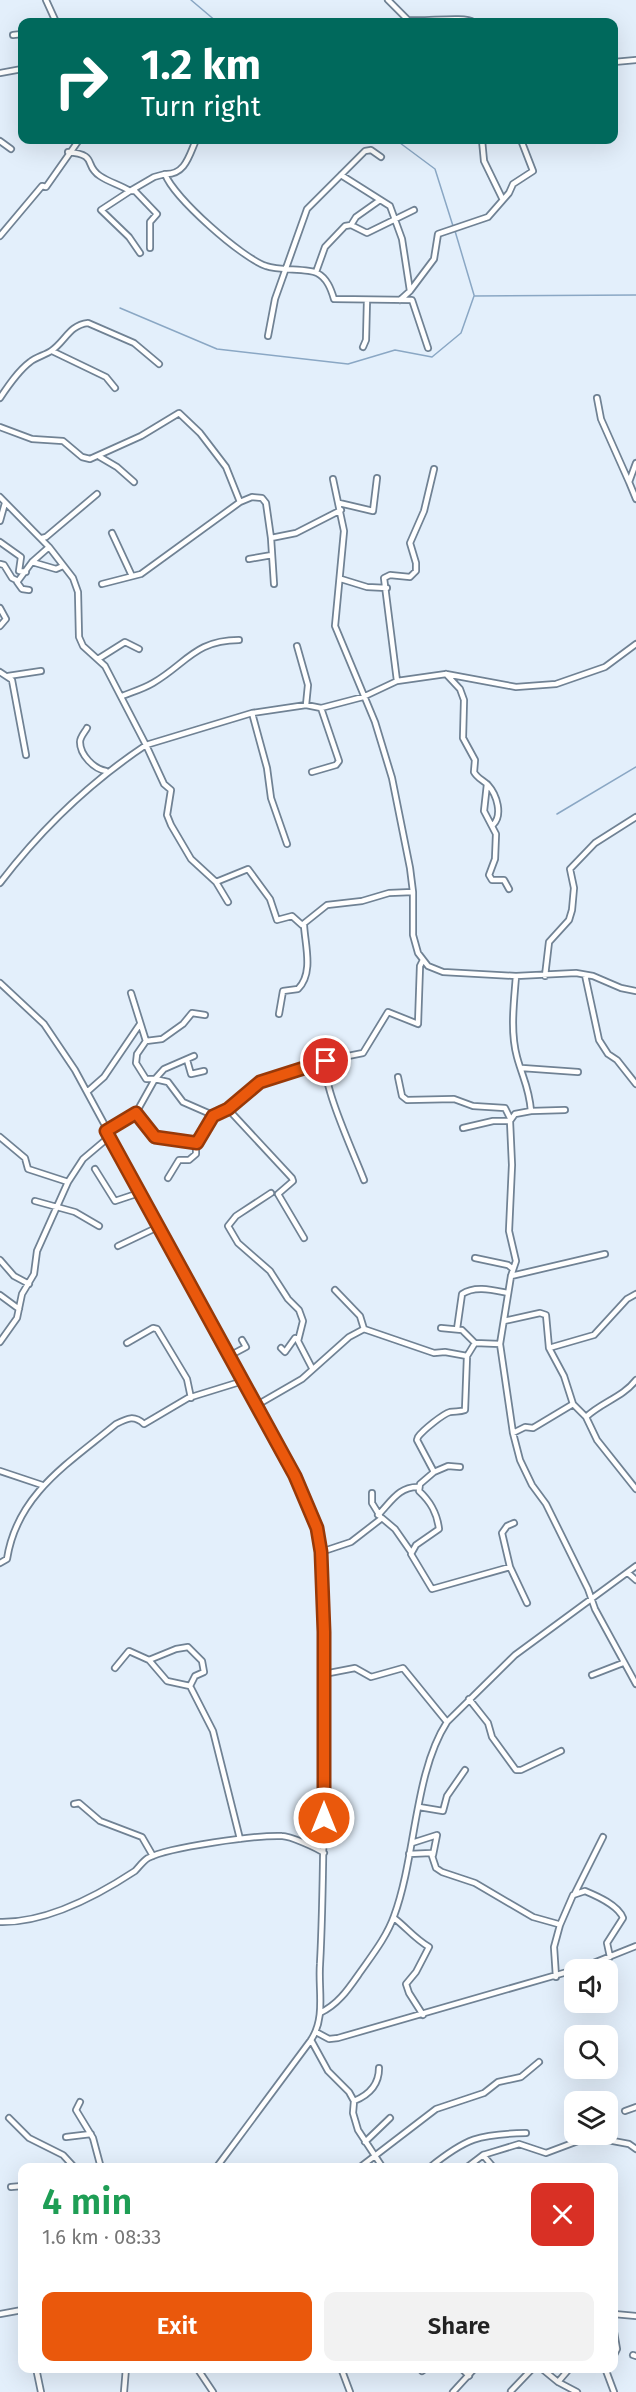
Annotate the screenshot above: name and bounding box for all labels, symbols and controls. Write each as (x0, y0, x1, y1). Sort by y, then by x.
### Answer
text: 1.2 km (141, 40, 261, 90)
icon: right (42, 42, 120, 120)
text: Turn right (141, 91, 261, 123)
pin (300, 1035, 351, 1086)
icon: arrive (309, 1044, 342, 1077)
position arrow (292, 1786, 356, 1850)
map controls (564, 1959, 618, 2145)
button: sound (564, 1959, 618, 2013)
button: search (564, 2025, 618, 2079)
button: layers (564, 2091, 618, 2145)
text: 4 min (42, 2180, 132, 2224)
button: close (531, 2183, 594, 2246)
text: 1.6 km · 08:33 (42, 2225, 161, 2249)
button: Exit (42, 2292, 312, 2361)
button: Share (324, 2292, 594, 2361)

